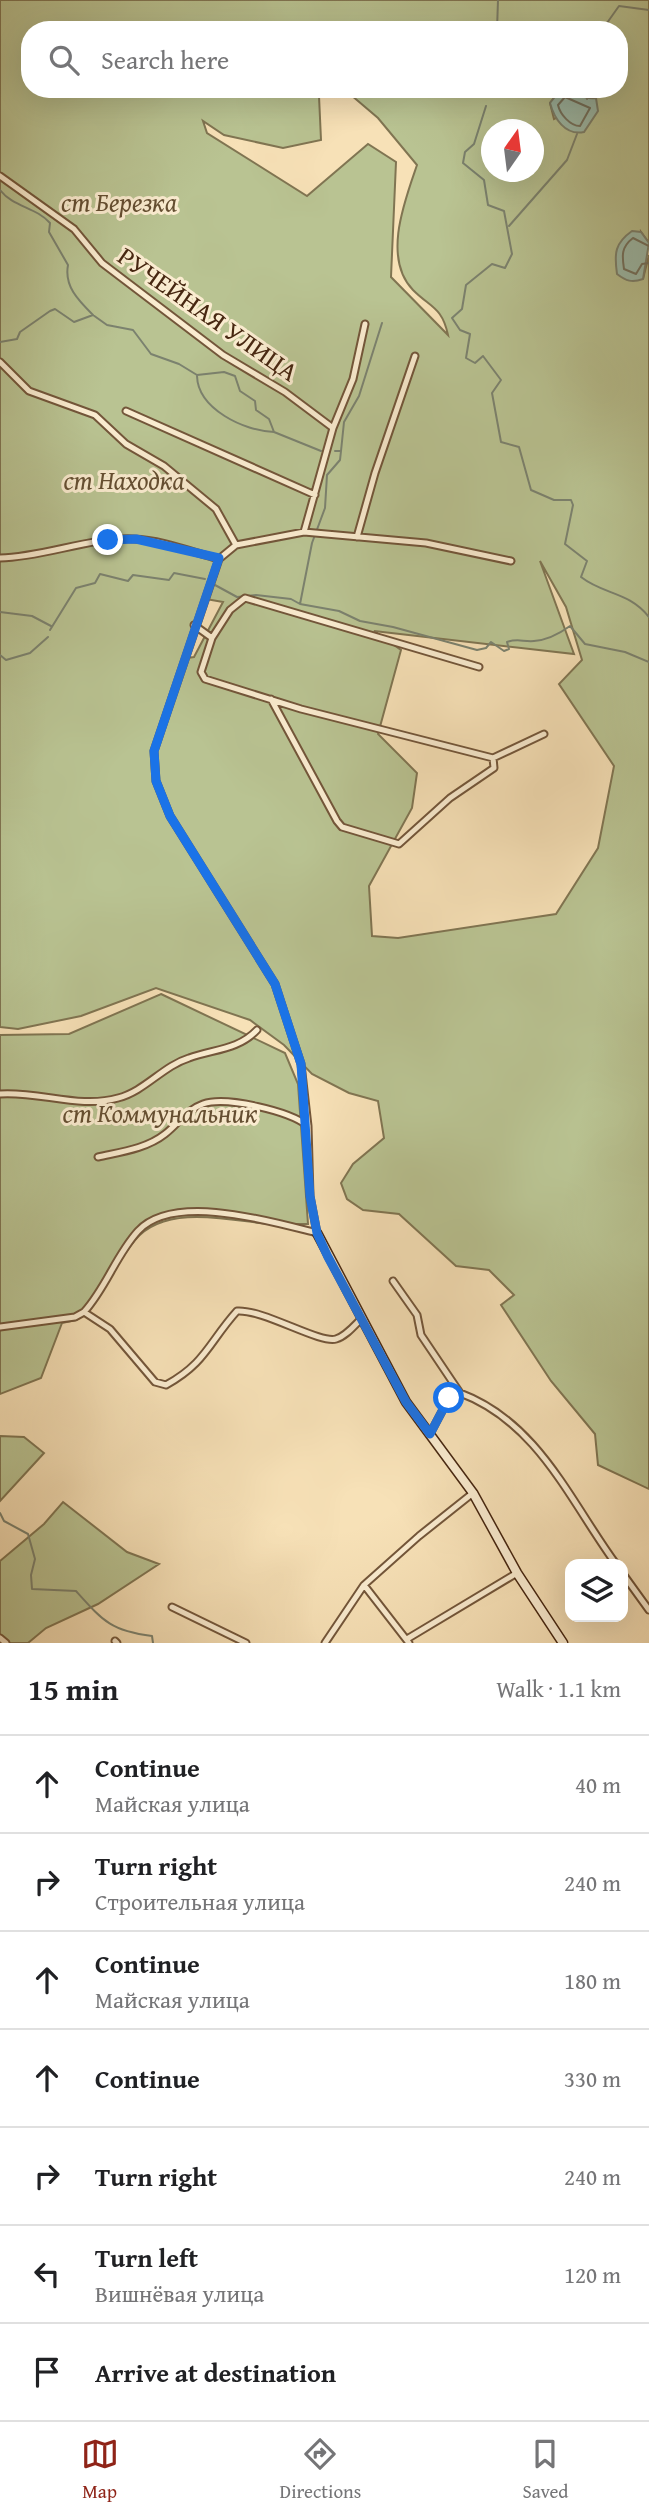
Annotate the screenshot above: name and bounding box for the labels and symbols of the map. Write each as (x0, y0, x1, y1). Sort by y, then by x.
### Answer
north arrow (481, 119, 544, 182)
park label: ст Березка (61, 182, 177, 221)
street label: РУЧЕЙНАЯ УЛИЦА (110, 237, 307, 391)
park label: ст Находка (63, 460, 185, 499)
route end (92, 524, 123, 555)
park label: ст Коммунальник (63, 1093, 258, 1132)
route start (433, 1382, 464, 1413)

